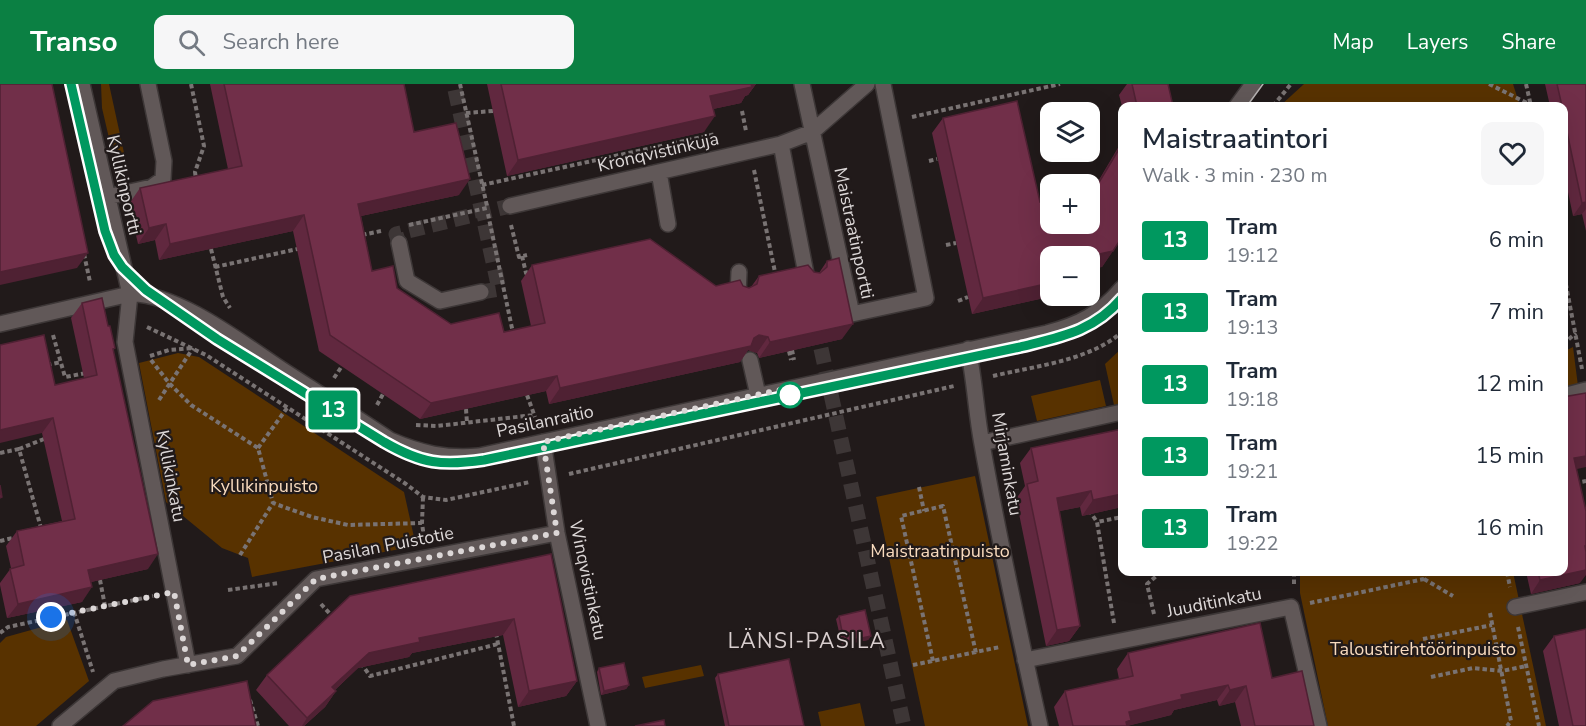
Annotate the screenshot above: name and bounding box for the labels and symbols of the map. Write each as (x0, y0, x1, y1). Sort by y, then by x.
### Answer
street label: Kronqvistinkuja (595, 126, 721, 178)
street label: Kyllikinportti (101, 133, 147, 237)
street label: Maistraatinportti (828, 165, 880, 301)
unlabelled marker (777, 382, 803, 408)
line badge: 13 (306, 390, 360, 430)
street label: Pasilanraitio (494, 399, 596, 443)
street label: Mirjaminkatu (986, 410, 1028, 518)
street label: Kyllikinkatu (150, 428, 192, 524)
park label: Kyllikinpuisto (210, 474, 318, 498)
street label: Winqvistinkatu (564, 518, 612, 642)
street label: Pasilan Puistotie (320, 520, 456, 570)
park label: Maistraatinpuisto (870, 539, 1010, 563)
street label: Juuditinkatu (1163, 581, 1264, 623)
your location (36, 602, 66, 632)
district label: LÄNSI-PASILA (728, 627, 886, 655)
park label: Taloustirehtöörinpuisto (1330, 637, 1516, 661)

